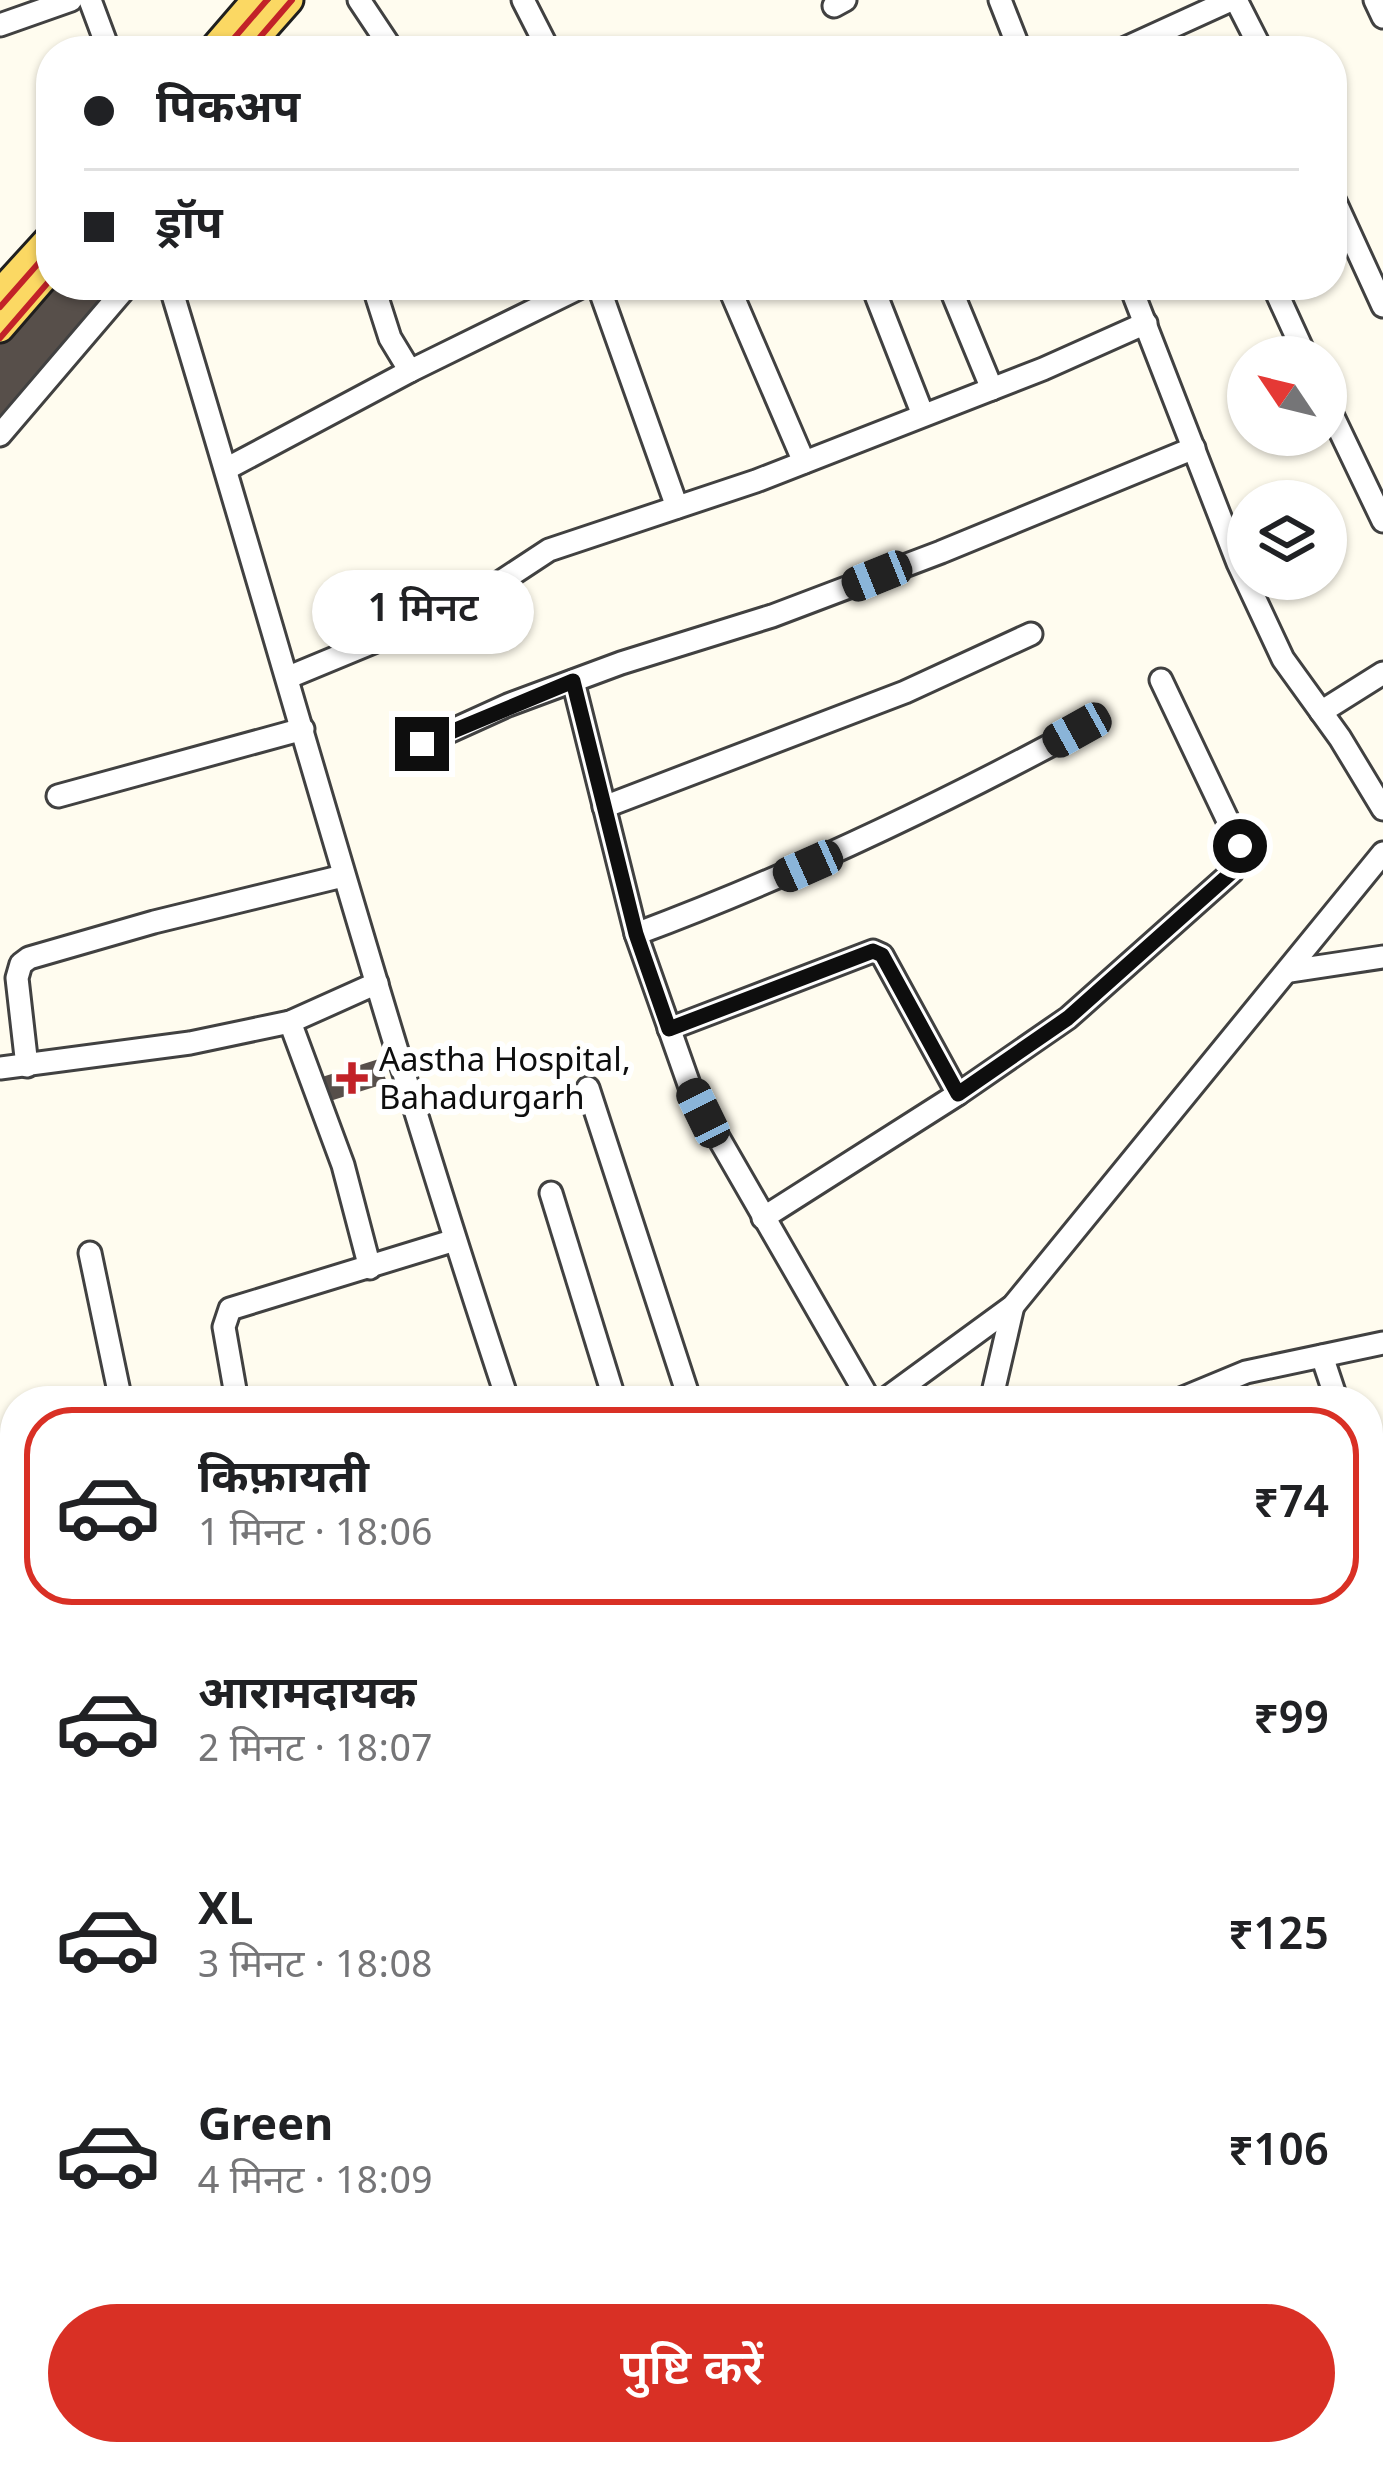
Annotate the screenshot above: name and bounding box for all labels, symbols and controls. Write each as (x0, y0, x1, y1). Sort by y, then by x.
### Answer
text: पिकअप (156, 82, 300, 140)
text: ड्रॉप (156, 198, 223, 256)
north arrow (1227, 336, 1347, 456)
map controls (1227, 336, 1347, 600)
button: layers (1227, 480, 1347, 600)
car (837, 546, 917, 606)
callout: 1 मिनट (311, 570, 533, 654)
text: 1 मिनट (367, 586, 479, 637)
car (1037, 697, 1117, 763)
route end (395, 717, 449, 771)
route start (1213, 819, 1267, 873)
car (768, 835, 848, 897)
place label: Aastha Hospital, Bahadurgarh (379, 1041, 631, 1122)
marker: Aastha Hospital, Bahadurgarh (336, 1062, 368, 1094)
car (671, 1073, 735, 1153)
icon: car (54, 1452, 162, 1560)
text: किफ़ायती (198, 1452, 369, 1510)
text: ₹74 (1253, 1477, 1329, 1535)
text: 1 मिनट · 18:06 (198, 1510, 433, 1561)
icon: car (54, 1668, 162, 1776)
text: आरामदायक (198, 1668, 416, 1726)
text: ₹99 (1253, 1693, 1329, 1751)
text: 2 मिनट · 18:07 (198, 1726, 433, 1777)
icon: car (54, 1884, 162, 1992)
text: XL (198, 1884, 253, 1942)
text: ₹125 (1228, 1909, 1329, 1967)
text: 3 मिनट · 18:08 (198, 1942, 433, 1993)
icon: car (54, 2100, 162, 2208)
text: Green (198, 2100, 333, 2158)
text: ₹106 (1228, 2125, 1329, 2183)
text: 4 मिनट · 18:09 (198, 2158, 433, 2209)
button: पुष्टि करें (48, 2304, 1335, 2442)

